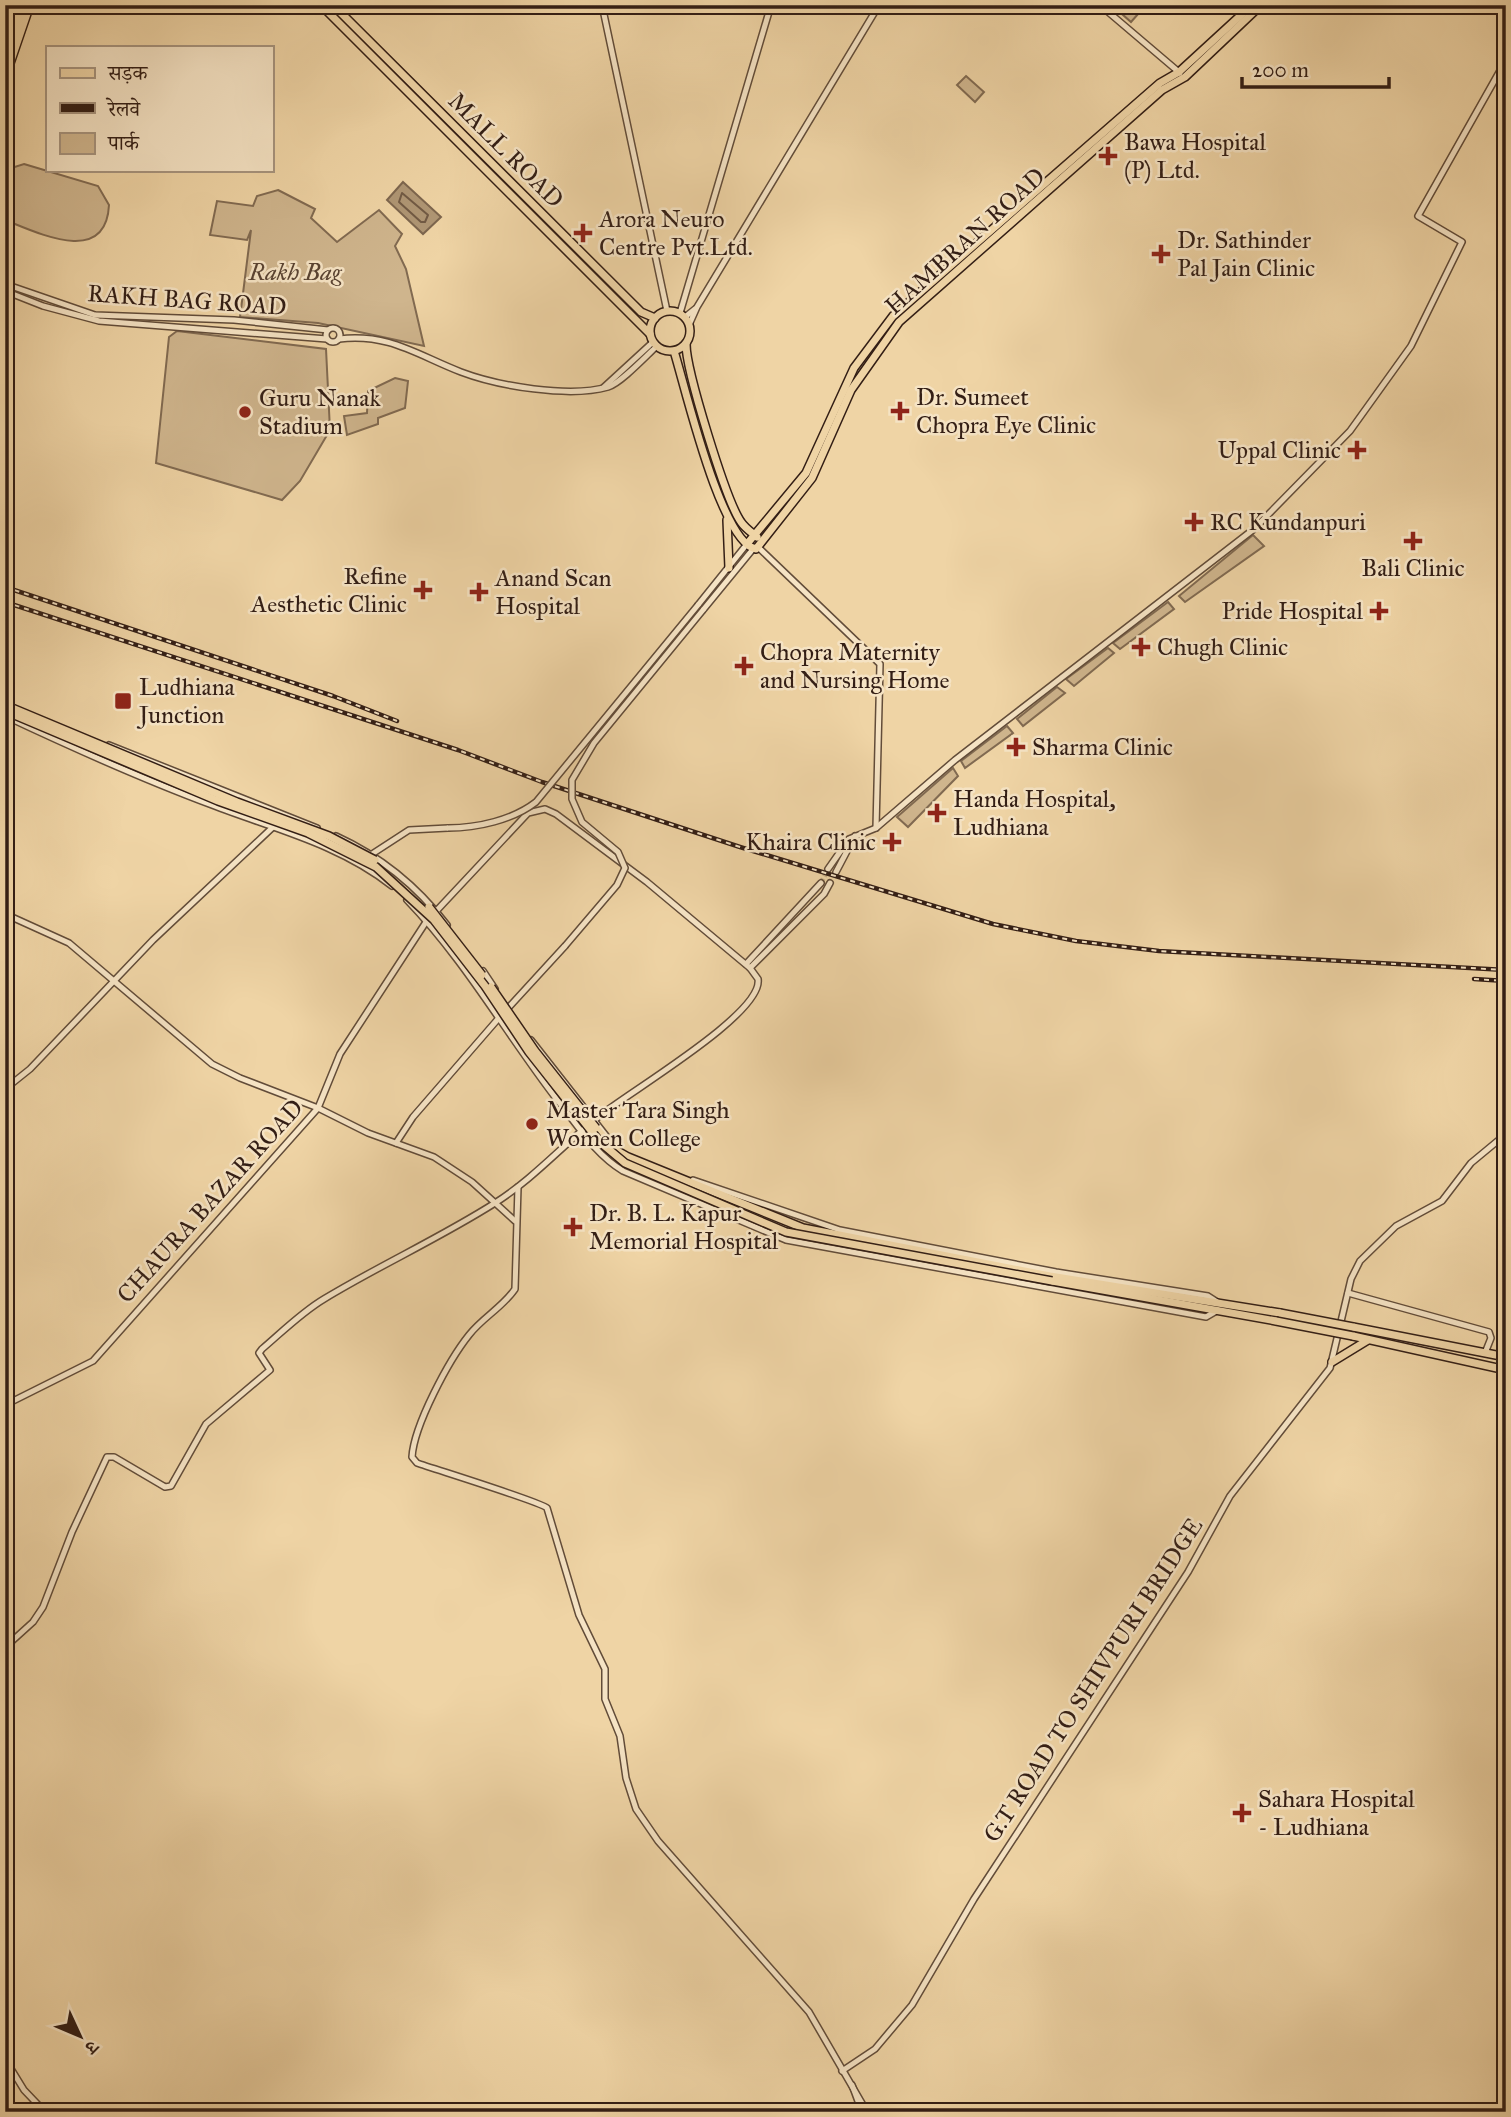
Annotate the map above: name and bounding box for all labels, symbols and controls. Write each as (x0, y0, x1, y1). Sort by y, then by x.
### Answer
legend (46, 46, 273, 172)
scale bar (1242, 46, 1388, 90)
text: 200 m (1252, 57, 1309, 83)
text: सड़क (107, 60, 148, 86)
street label: MALL ROAD (442, 86, 570, 214)
text: रेलवे (105, 96, 142, 122)
place label: Bawa Hospital (P) Ltd. (1124, 127, 1266, 185)
text: पार्क (107, 130, 140, 156)
marker: Bawa Hospital (P) Ltd. (1098, 146, 1118, 166)
street label: HAMBRAN ROAD (879, 161, 1051, 321)
place label: Arora Neuro Centre Pvt.Ltd. (598, 204, 753, 262)
marker: Arora Neuro Centre Pvt.Ltd. (573, 223, 593, 243)
place label: Dr. Sathinder Pal Jain Clinic (1177, 225, 1315, 283)
marker: Dr. Sathinder Pal Jain Clinic (1151, 244, 1171, 264)
park label: Rakh Bag (248, 257, 343, 287)
street label: RAKH BAG ROAD (86, 278, 288, 322)
place label: Dr. Sumeet Chopra Eye Clinic (916, 382, 1096, 440)
place label: Guru Nanak Stadium (259, 383, 381, 441)
marker: Dr. Sumeet Chopra Eye Clinic (890, 401, 910, 421)
marker: Guru Nanak Stadium (237, 404, 253, 420)
place label: Uppal Clinic (1218, 435, 1341, 465)
marker: Uppal Clinic (1347, 440, 1367, 460)
place label: RC Kundanpuri (1210, 507, 1366, 537)
marker: RC Kundanpuri (1184, 512, 1204, 532)
marker: Bali Clinic (1403, 531, 1423, 551)
place label: Bali Clinic (1361, 553, 1465, 583)
place label: Refine Aesthetic Clinic (250, 561, 407, 619)
place label: Anand Scan Hospital (494, 563, 612, 621)
marker: Refine Aesthetic Clinic (413, 580, 433, 600)
marker: Anand Scan Hospital (469, 582, 489, 602)
place label: Pride Hospital (1222, 596, 1364, 626)
marker: Pride Hospital (1369, 601, 1389, 621)
place label: Chugh Clinic (1157, 632, 1288, 662)
place label: Chopra Maternity and Nursing Home (760, 637, 950, 695)
marker: Chugh Clinic (1131, 637, 1151, 657)
marker: Chopra Maternity and Nursing Home (734, 656, 754, 676)
place label: Ludhiana Junction (136, 672, 236, 730)
marker: Ludhiana Junction (113, 691, 133, 711)
place label: Sharma Clinic (1032, 732, 1173, 762)
marker: Sharma Clinic (1006, 737, 1026, 757)
place label: Handa Hospital, Ludhiana (953, 784, 1116, 842)
marker: Handa Hospital, Ludhiana (927, 803, 947, 823)
place label: Khaira Clinic (746, 827, 876, 857)
marker: Khaira Clinic (882, 832, 902, 852)
street label: CHAURA BAZAR ROAD (110, 1093, 310, 1309)
place label: Master Tara Singh Women College (546, 1095, 730, 1153)
marker: Master Tara Singh Women College (524, 1116, 540, 1132)
place label: Dr. B. L. Kapur Memorial Hospital (589, 1198, 779, 1256)
marker: Dr. B. L. Kapur Memorial Hospital (563, 1217, 583, 1237)
street label: G.T ROAD TO SHIVPURI BRIDGE (977, 1512, 1209, 1848)
place label: Sahara Hospital - Ludhiana (1258, 1784, 1415, 1842)
marker: Sahara Hospital - Ludhiana (1232, 1803, 1252, 1823)
north arrow (46, 2002, 116, 2072)
text: उ (79, 2035, 105, 2060)

